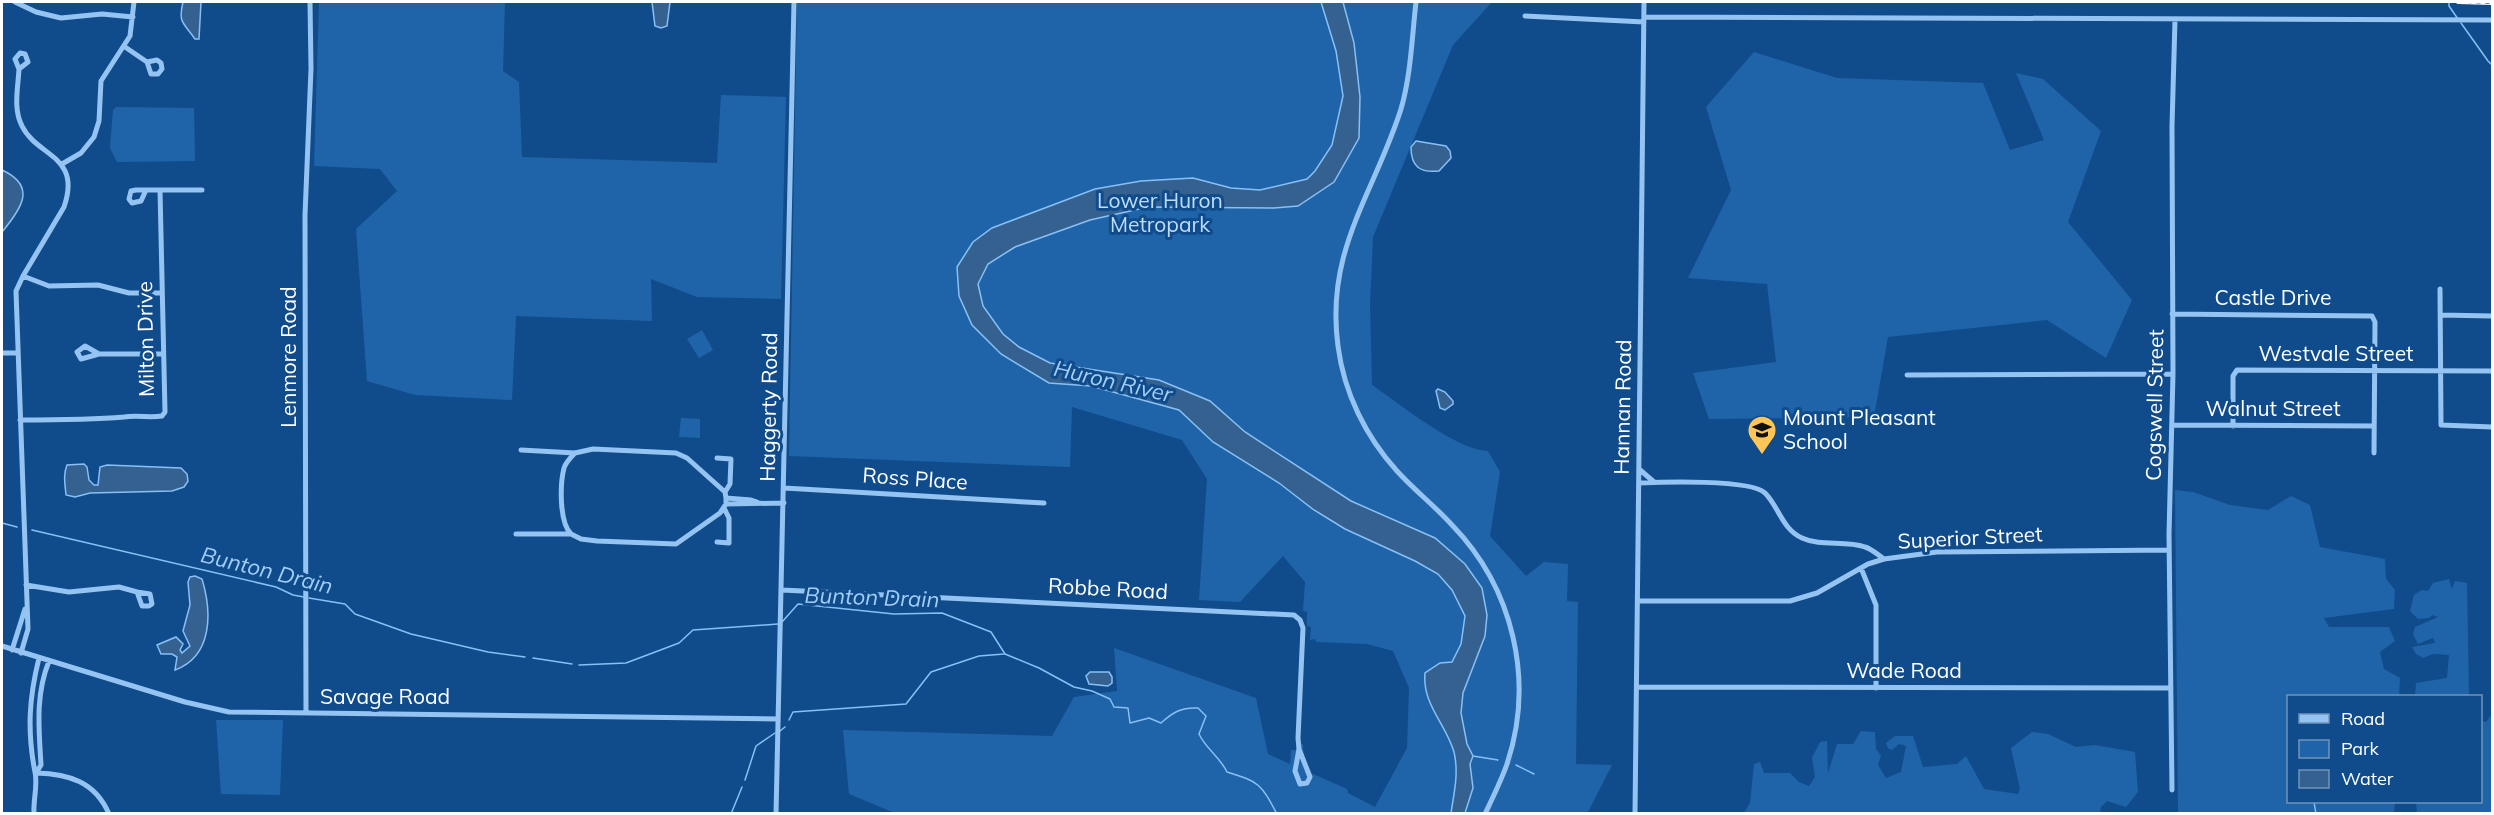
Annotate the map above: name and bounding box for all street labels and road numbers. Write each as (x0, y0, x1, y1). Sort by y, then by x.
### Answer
street label: Milton Drive (131, 281, 159, 397)
street label: Castle Drive (2215, 284, 2331, 310)
street label: Lenmore Road (275, 286, 301, 428)
street label: Cogswell Street (2140, 329, 2168, 481)
street label: Haggerty Road (754, 332, 782, 482)
street label: Hannan Road (1608, 339, 1636, 475)
street label: Westvale Street (2259, 340, 2413, 366)
street label: Walnut Street (2205, 395, 2341, 421)
street label: Ross Place (862, 461, 969, 495)
street label: Superior Street (1897, 520, 2043, 554)
street label: Robbe Road (1048, 572, 1169, 604)
street label: Wade Road (1846, 657, 1962, 683)
street label: Savage Road (320, 683, 450, 709)

